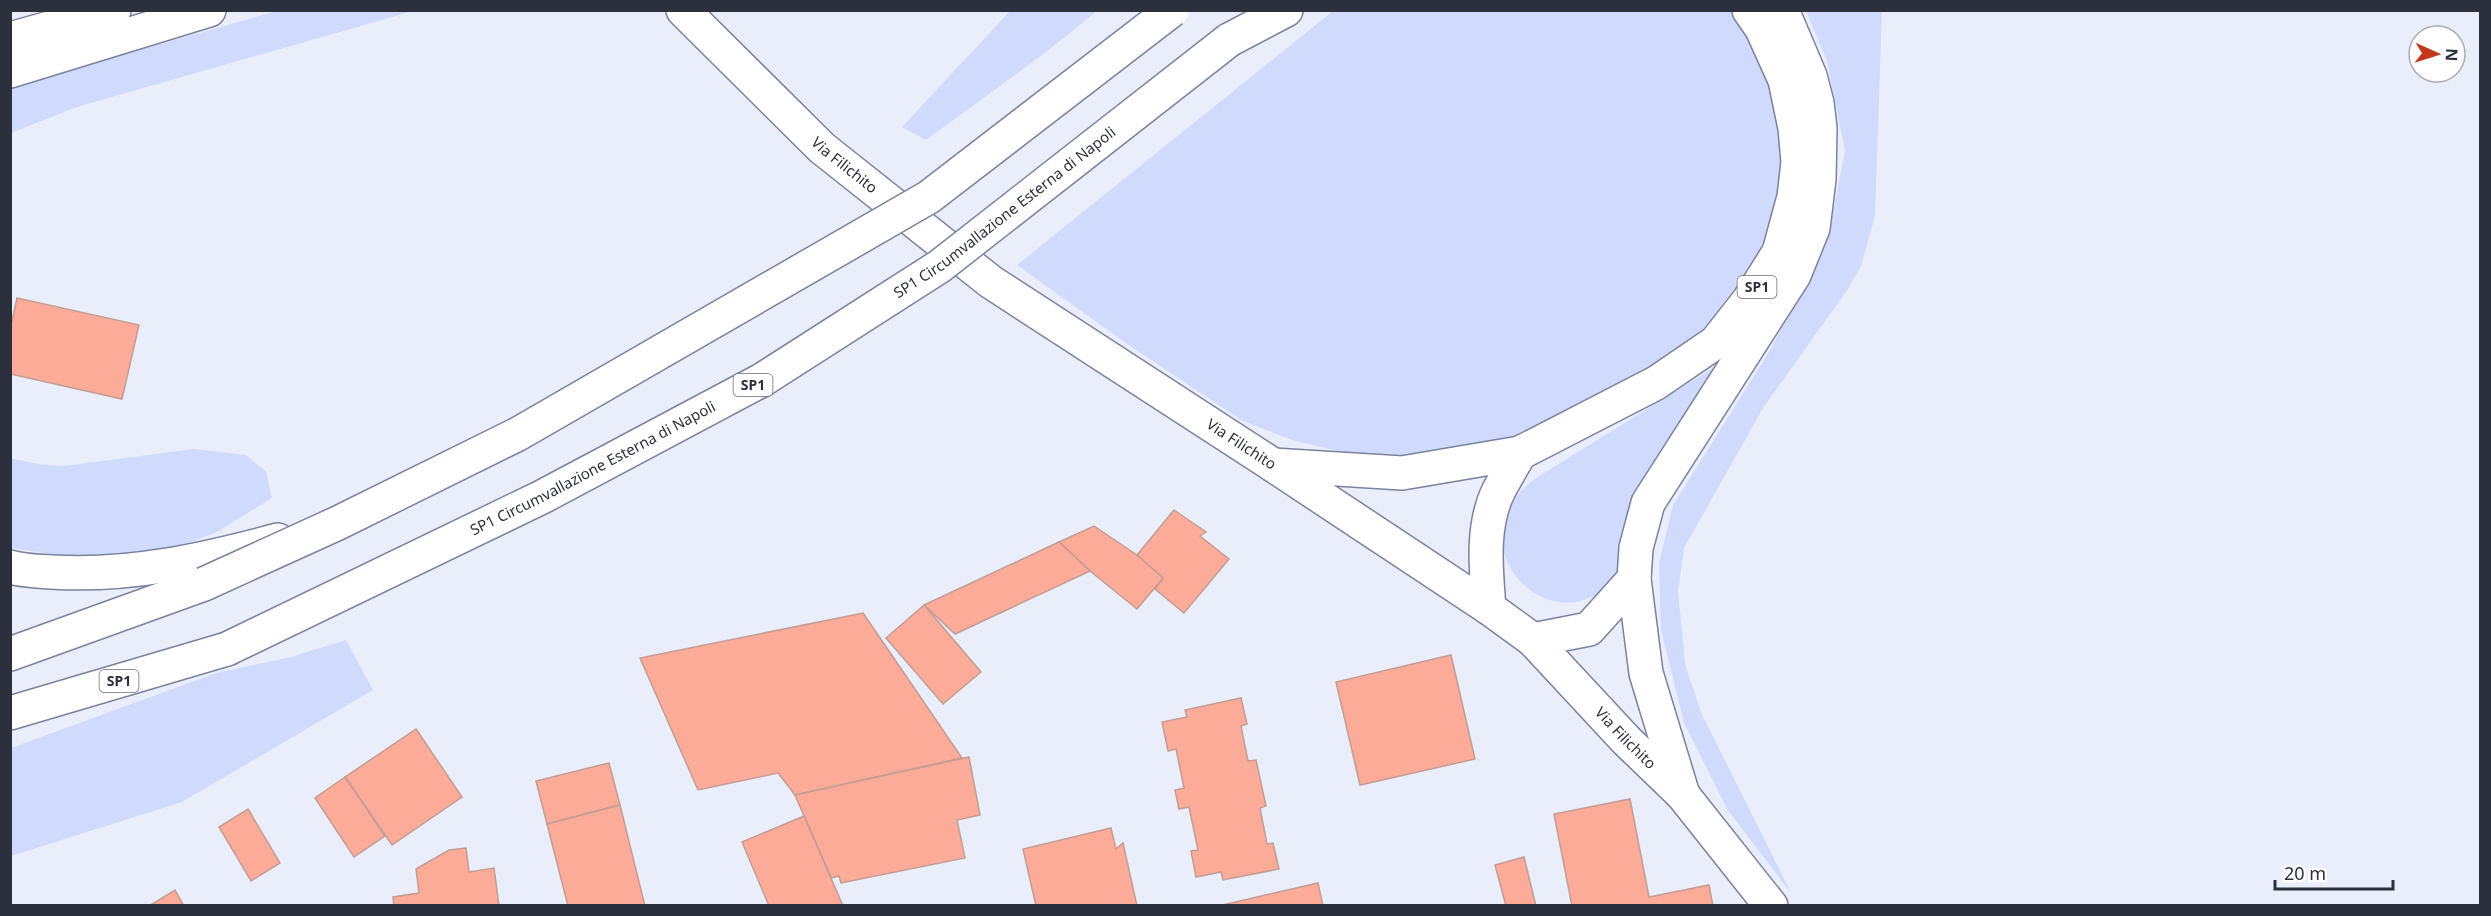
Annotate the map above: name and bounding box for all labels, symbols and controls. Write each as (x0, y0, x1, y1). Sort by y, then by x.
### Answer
north arrow (2407, 24, 2467, 84)
text: N (2441, 48, 2463, 62)
street label: SP1 Circumvallazione Esterna di Napoli (889, 121, 1119, 302)
street label: Via Filichito (807, 132, 882, 197)
road number: SP1 (1738, 276, 1776, 298)
road number: SP1 (734, 374, 772, 396)
street label: SP1 Circumvallazione Esterna di Napoli (466, 396, 718, 539)
street label: Via Filichito (1203, 414, 1281, 474)
road number: SP1 (100, 670, 138, 692)
street label: Via Filichito (1591, 702, 1661, 773)
scale bar (2275, 853, 2394, 891)
text: 20 m (2284, 861, 2326, 885)

